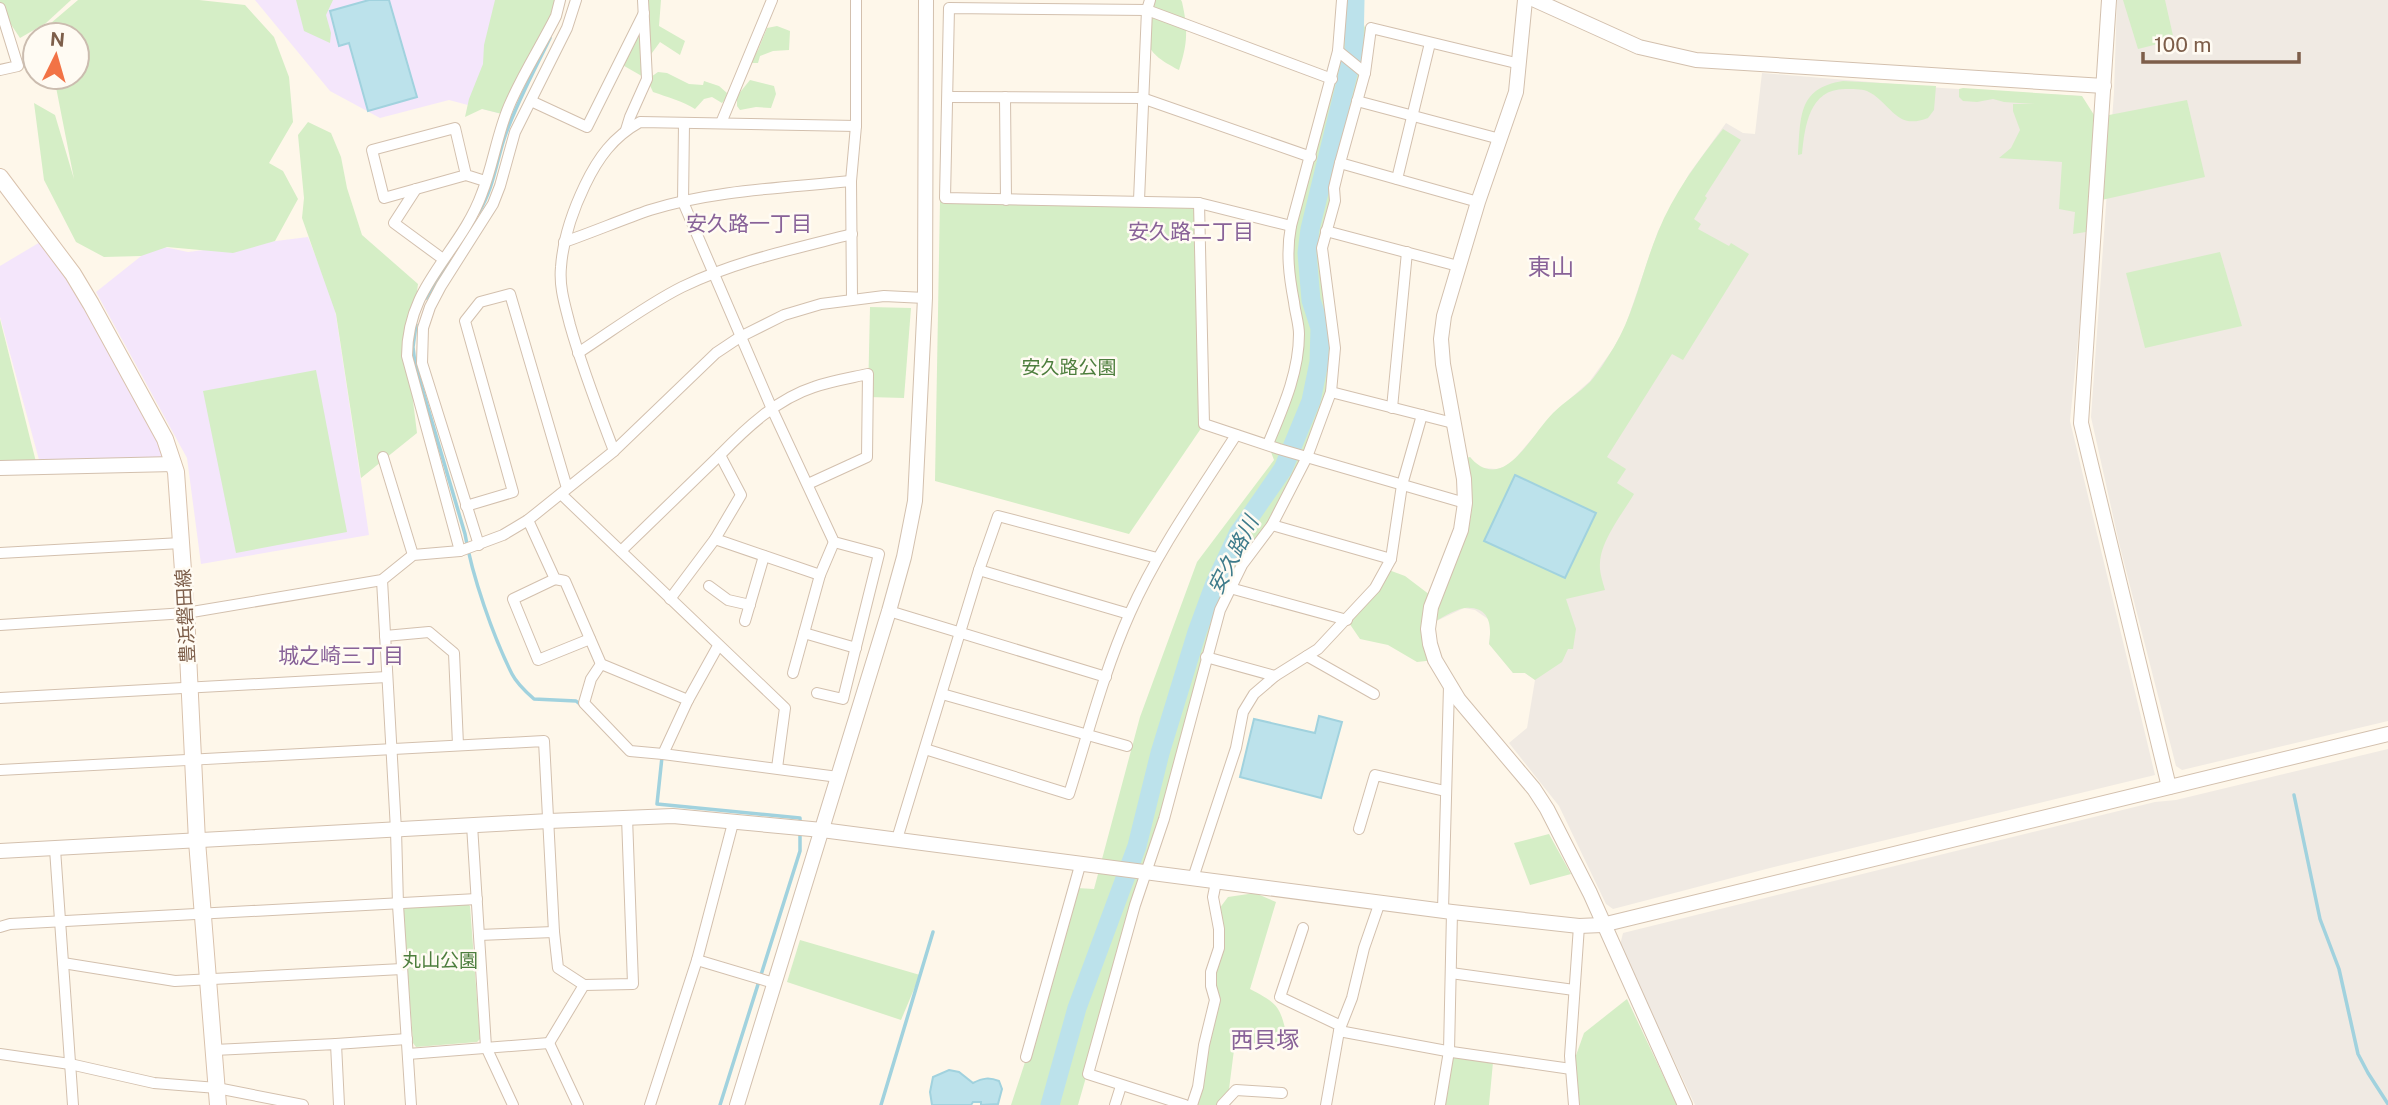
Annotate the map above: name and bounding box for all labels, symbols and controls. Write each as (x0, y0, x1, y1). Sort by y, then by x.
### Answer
north arrow (21, 21, 91, 91)
scale bar (2143, 21, 2299, 65)
text: N (49, 27, 66, 51)
text: 100 m (2154, 32, 2211, 57)
district label: 安久路一丁目 (686, 211, 812, 236)
district label: 安久路二丁目 (1128, 219, 1254, 244)
district label: 東山 (1528, 253, 1574, 280)
park label: 安久路公園 (1021, 356, 1117, 378)
water label: 安久路川 (1203, 510, 1264, 598)
street label: 豊浜磐田線 (172, 568, 198, 664)
district label: 城之崎三丁目 (278, 643, 404, 668)
park label: 丸山公園 (402, 949, 478, 971)
district label: 西貝塚 (1231, 1026, 1300, 1053)

